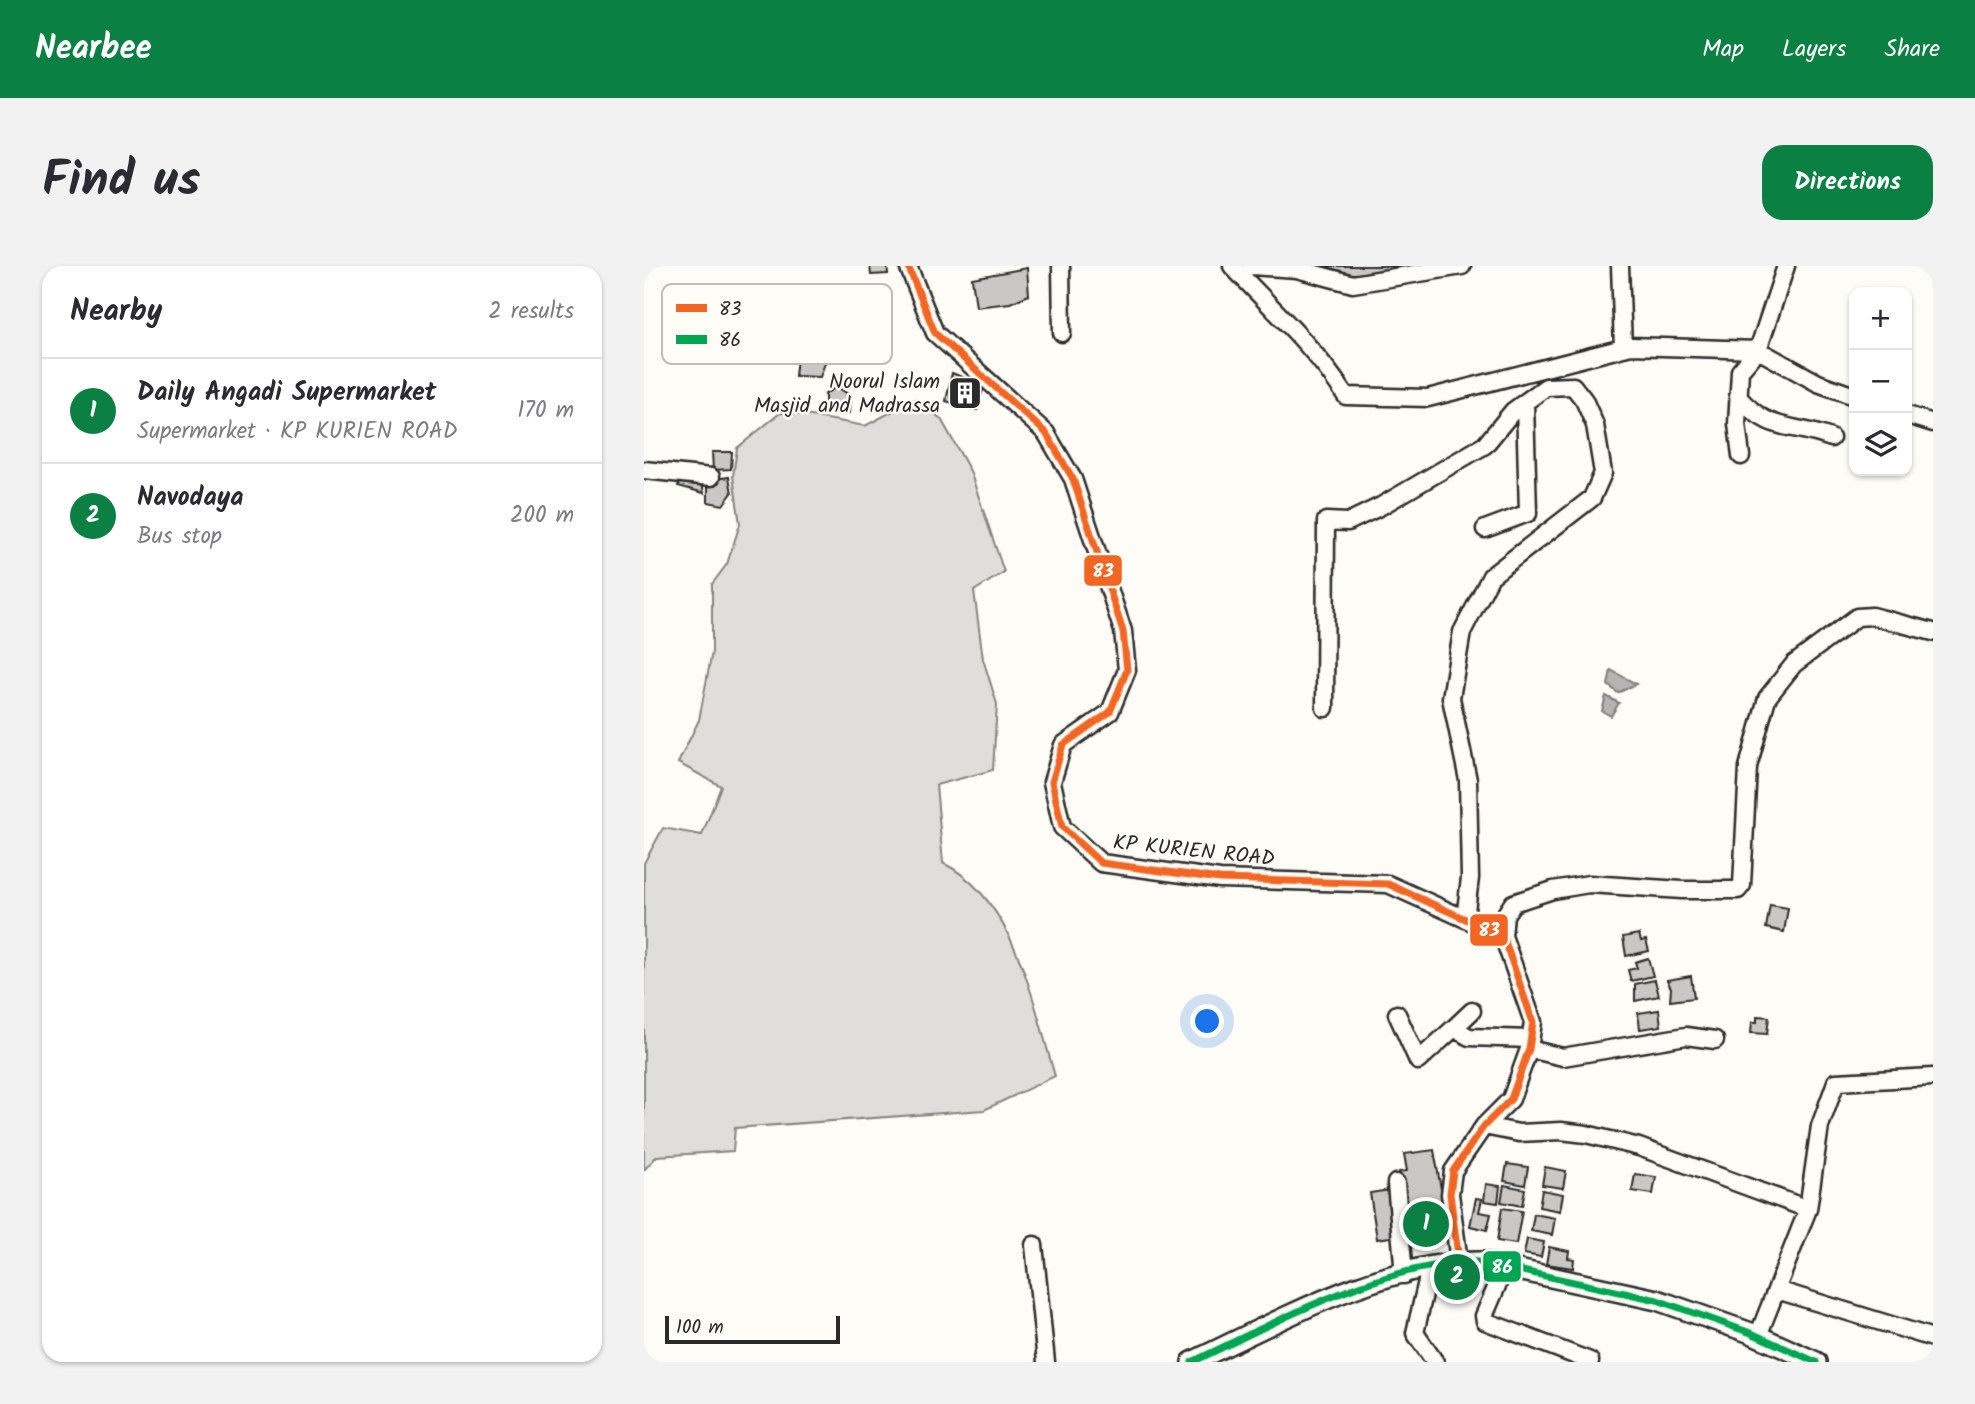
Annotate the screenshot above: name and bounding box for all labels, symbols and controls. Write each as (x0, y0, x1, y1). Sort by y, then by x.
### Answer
text: Nearbee (35, 23, 152, 76)
text: Map (1702, 30, 1744, 69)
text: Layers (1782, 30, 1846, 69)
text: Share (1884, 30, 1940, 69)
text: Find us (42, 143, 200, 221)
button: Directions (1762, 145, 1933, 220)
legend (662, 284, 892, 364)
map controls (1849, 287, 1912, 476)
button: + (1849, 287, 1912, 350)
text: Nearby (70, 288, 162, 336)
text: 2 results (488, 294, 574, 330)
text: 83 (719, 295, 741, 325)
text: 86 (719, 326, 741, 356)
button: − (1849, 350, 1912, 413)
place label: Noorul Islam Masjid and Madrassa (754, 366, 940, 423)
text: Daily Angadi Supermarket (137, 372, 436, 414)
building icon: Noorul Islam Masjid and Madrassa (946, 374, 984, 412)
text: 1 (90, 393, 96, 429)
text: 170 m (517, 393, 574, 429)
button: layers (1849, 413, 1912, 476)
text: Supermarket · KP KURIEN ROAD (137, 414, 458, 450)
text: Navodaya (137, 477, 244, 519)
text: 2 (86, 498, 100, 534)
text: 200 m (510, 498, 574, 534)
text: Bus stop (137, 519, 222, 555)
line badge: 83 (1083, 554, 1123, 587)
text: 83 (1092, 557, 1114, 587)
street label: KP KURIEN ROAD (1111, 827, 1276, 876)
line badge: 83 (1469, 913, 1509, 947)
text: 83 (1478, 916, 1500, 946)
your location (1190, 1004, 1224, 1038)
pin: 1 (1403, 1198, 1449, 1250)
line badge: 86 (1482, 1250, 1522, 1283)
pin: 2 (1434, 1251, 1480, 1303)
text: 86 (1491, 1253, 1513, 1283)
scale bar (665, 1313, 840, 1345)
text: 100 m (676, 1313, 724, 1343)

